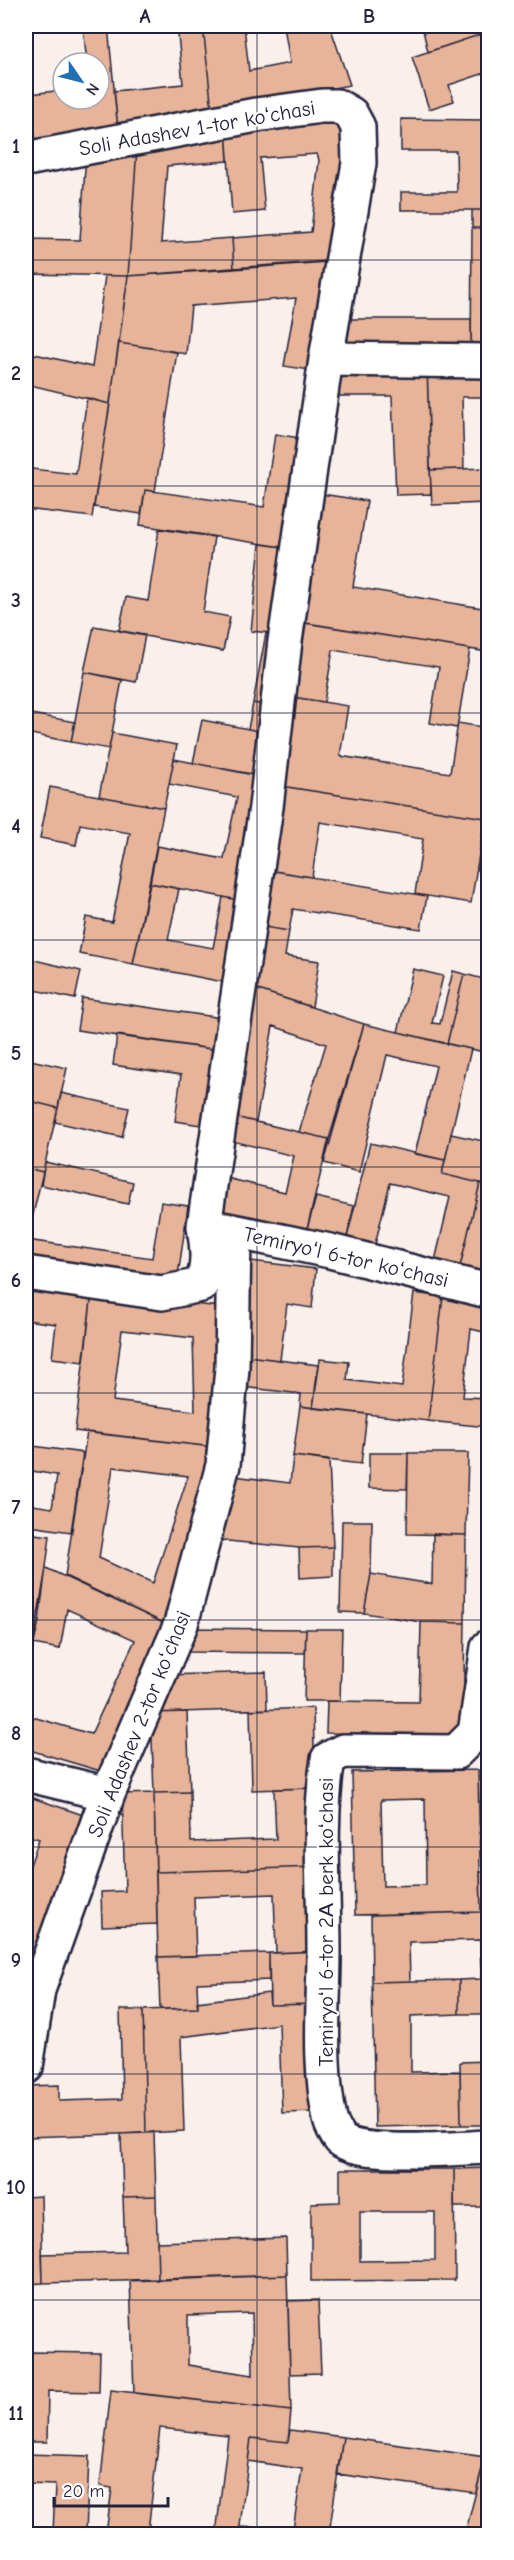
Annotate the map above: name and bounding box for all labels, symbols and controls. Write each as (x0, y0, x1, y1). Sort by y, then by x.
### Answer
text: A (139, 5, 151, 28)
text: B (363, 5, 375, 28)
north arrow (51, 51, 111, 111)
text: N (82, 80, 103, 98)
street label: Soli Adashev 1-tor koʻchasi (77, 95, 317, 161)
text: 1 (12, 135, 20, 158)
text: 2 (11, 362, 21, 385)
text: 3 (11, 589, 21, 612)
text: 4 (11, 815, 21, 838)
text: 5 (11, 1042, 21, 1065)
street label: Temiryoʻl 6-tor koʻchasi (241, 1222, 451, 1292)
text: 6 (11, 1269, 21, 1292)
text: 7 (12, 1496, 21, 1519)
street label: Soli Adashev 2-tor koʻchasi (83, 1607, 195, 1841)
text: 8 (11, 1722, 21, 1745)
street label: Temiryoʻl 6-tor 2А berk koʻchasi (314, 1778, 338, 2066)
text: 9 (11, 1949, 21, 1972)
text: 10 (6, 2176, 26, 2199)
text: 11 (8, 2402, 24, 2425)
scale bar (54, 2470, 168, 2508)
text: 20 m (63, 2481, 104, 2502)

